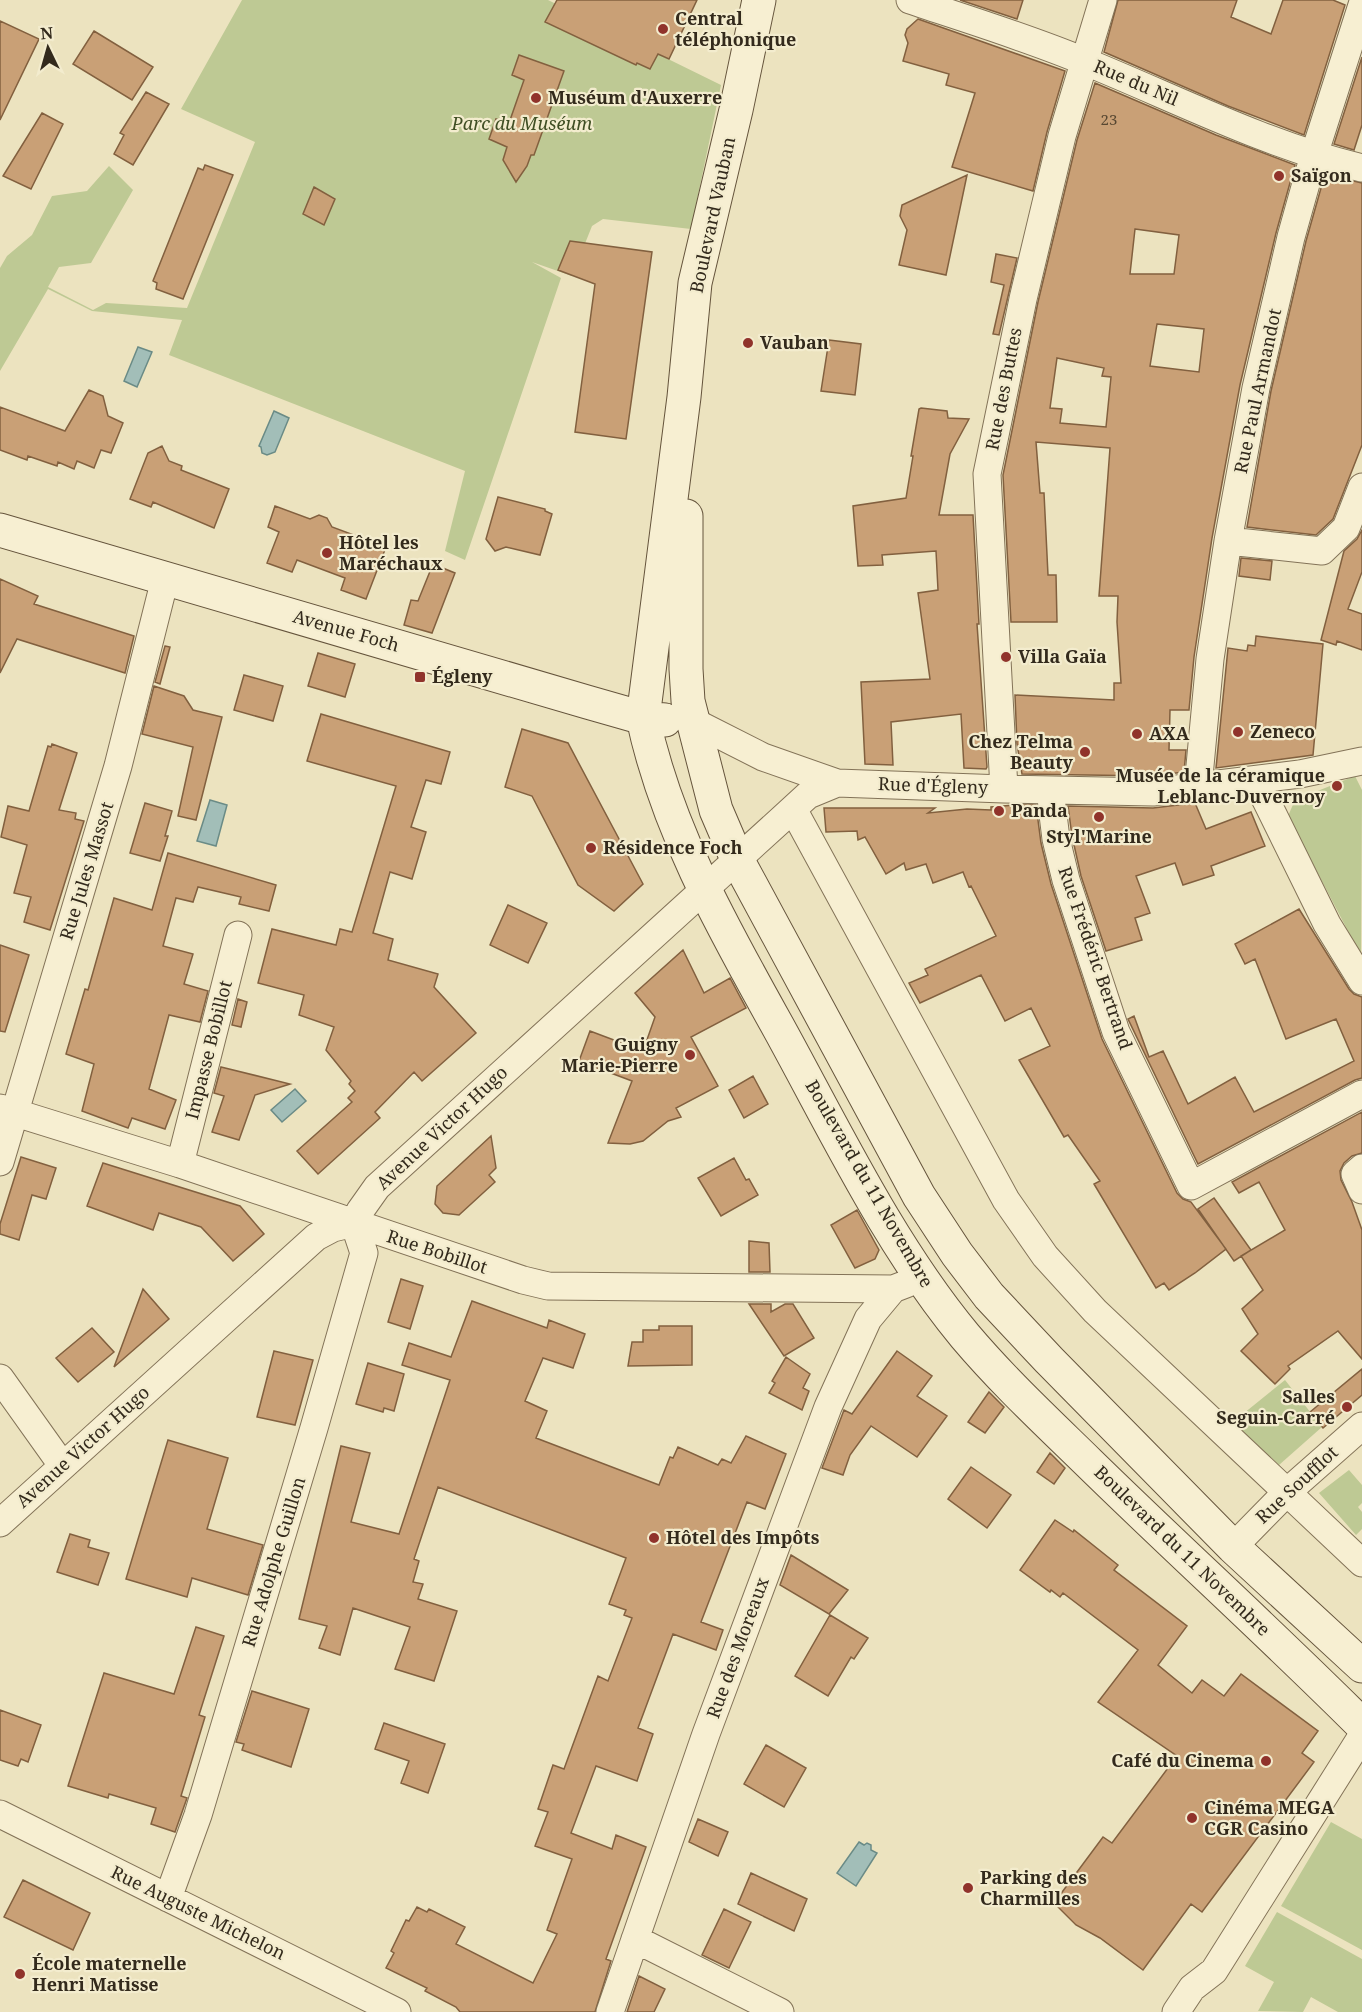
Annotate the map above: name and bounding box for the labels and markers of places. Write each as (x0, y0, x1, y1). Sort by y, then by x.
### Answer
place label: Central téléphonique (675, 6, 796, 51)
marker: Central téléphonique (656, 22, 670, 36)
place label: Muséum d'Auxerre (548, 85, 722, 109)
marker: Muséum d'Auxerre (529, 91, 543, 105)
place label: Saïgon (1291, 163, 1352, 187)
marker: Saïgon (1272, 169, 1286, 183)
place label: Vauban (760, 330, 829, 354)
marker: Vauban (741, 336, 755, 350)
place label: Hôtel les Maréchaux (339, 530, 443, 575)
marker: Hôtel les Maréchaux (320, 546, 334, 560)
place label: Villa Gaïa (1018, 644, 1107, 668)
marker: Villa Gaïa (999, 650, 1013, 664)
place label: Égleny (432, 664, 493, 688)
marker: Égleny (413, 670, 427, 684)
place label: Zeneco (1250, 719, 1315, 743)
place label: AXA (1149, 721, 1190, 745)
marker: Zeneco (1231, 725, 1245, 739)
marker: AXA (1130, 727, 1144, 741)
place label: Chez Telma Beauty (968, 729, 1074, 774)
marker: Chez Telma Beauty (1078, 745, 1092, 759)
place label: Musée de la céramique Leblanc-Duvernoy (1116, 763, 1326, 808)
marker: Musée de la céramique Leblanc-Duvernoy (1330, 779, 1344, 793)
place label: Panda (1011, 798, 1068, 822)
marker: Panda (992, 804, 1006, 818)
marker: Styl'Marine (1092, 810, 1106, 824)
place label: Styl'Marine (1046, 824, 1152, 848)
place label: Résidence Foch (603, 835, 743, 859)
marker: Résidence Foch (584, 841, 598, 855)
place label: Guigny Marie-Pierre (561, 1032, 679, 1077)
marker: Guigny Marie-Pierre (683, 1048, 697, 1062)
place label: Salles Seguin-Carré (1216, 1384, 1335, 1429)
marker: Salles Seguin-Carré (1340, 1400, 1354, 1414)
place label: Hôtel des Impôts (666, 1525, 820, 1549)
marker: Hôtel des Impôts (647, 1531, 661, 1545)
place label: Café du Cinema (1111, 1748, 1254, 1772)
marker: Café du Cinema (1259, 1754, 1273, 1768)
place label: Cinéma MEGA CGR Casino (1204, 1795, 1335, 1840)
marker: Cinéma MEGA CGR Casino (1185, 1811, 1199, 1825)
place label: Parking des Charmilles (980, 1865, 1087, 1910)
marker: Parking des Charmilles (961, 1881, 975, 1895)
place label: École maternelle Henri Matisse (32, 1951, 186, 1996)
marker: École maternelle Henri Matisse (13, 1967, 27, 1981)

